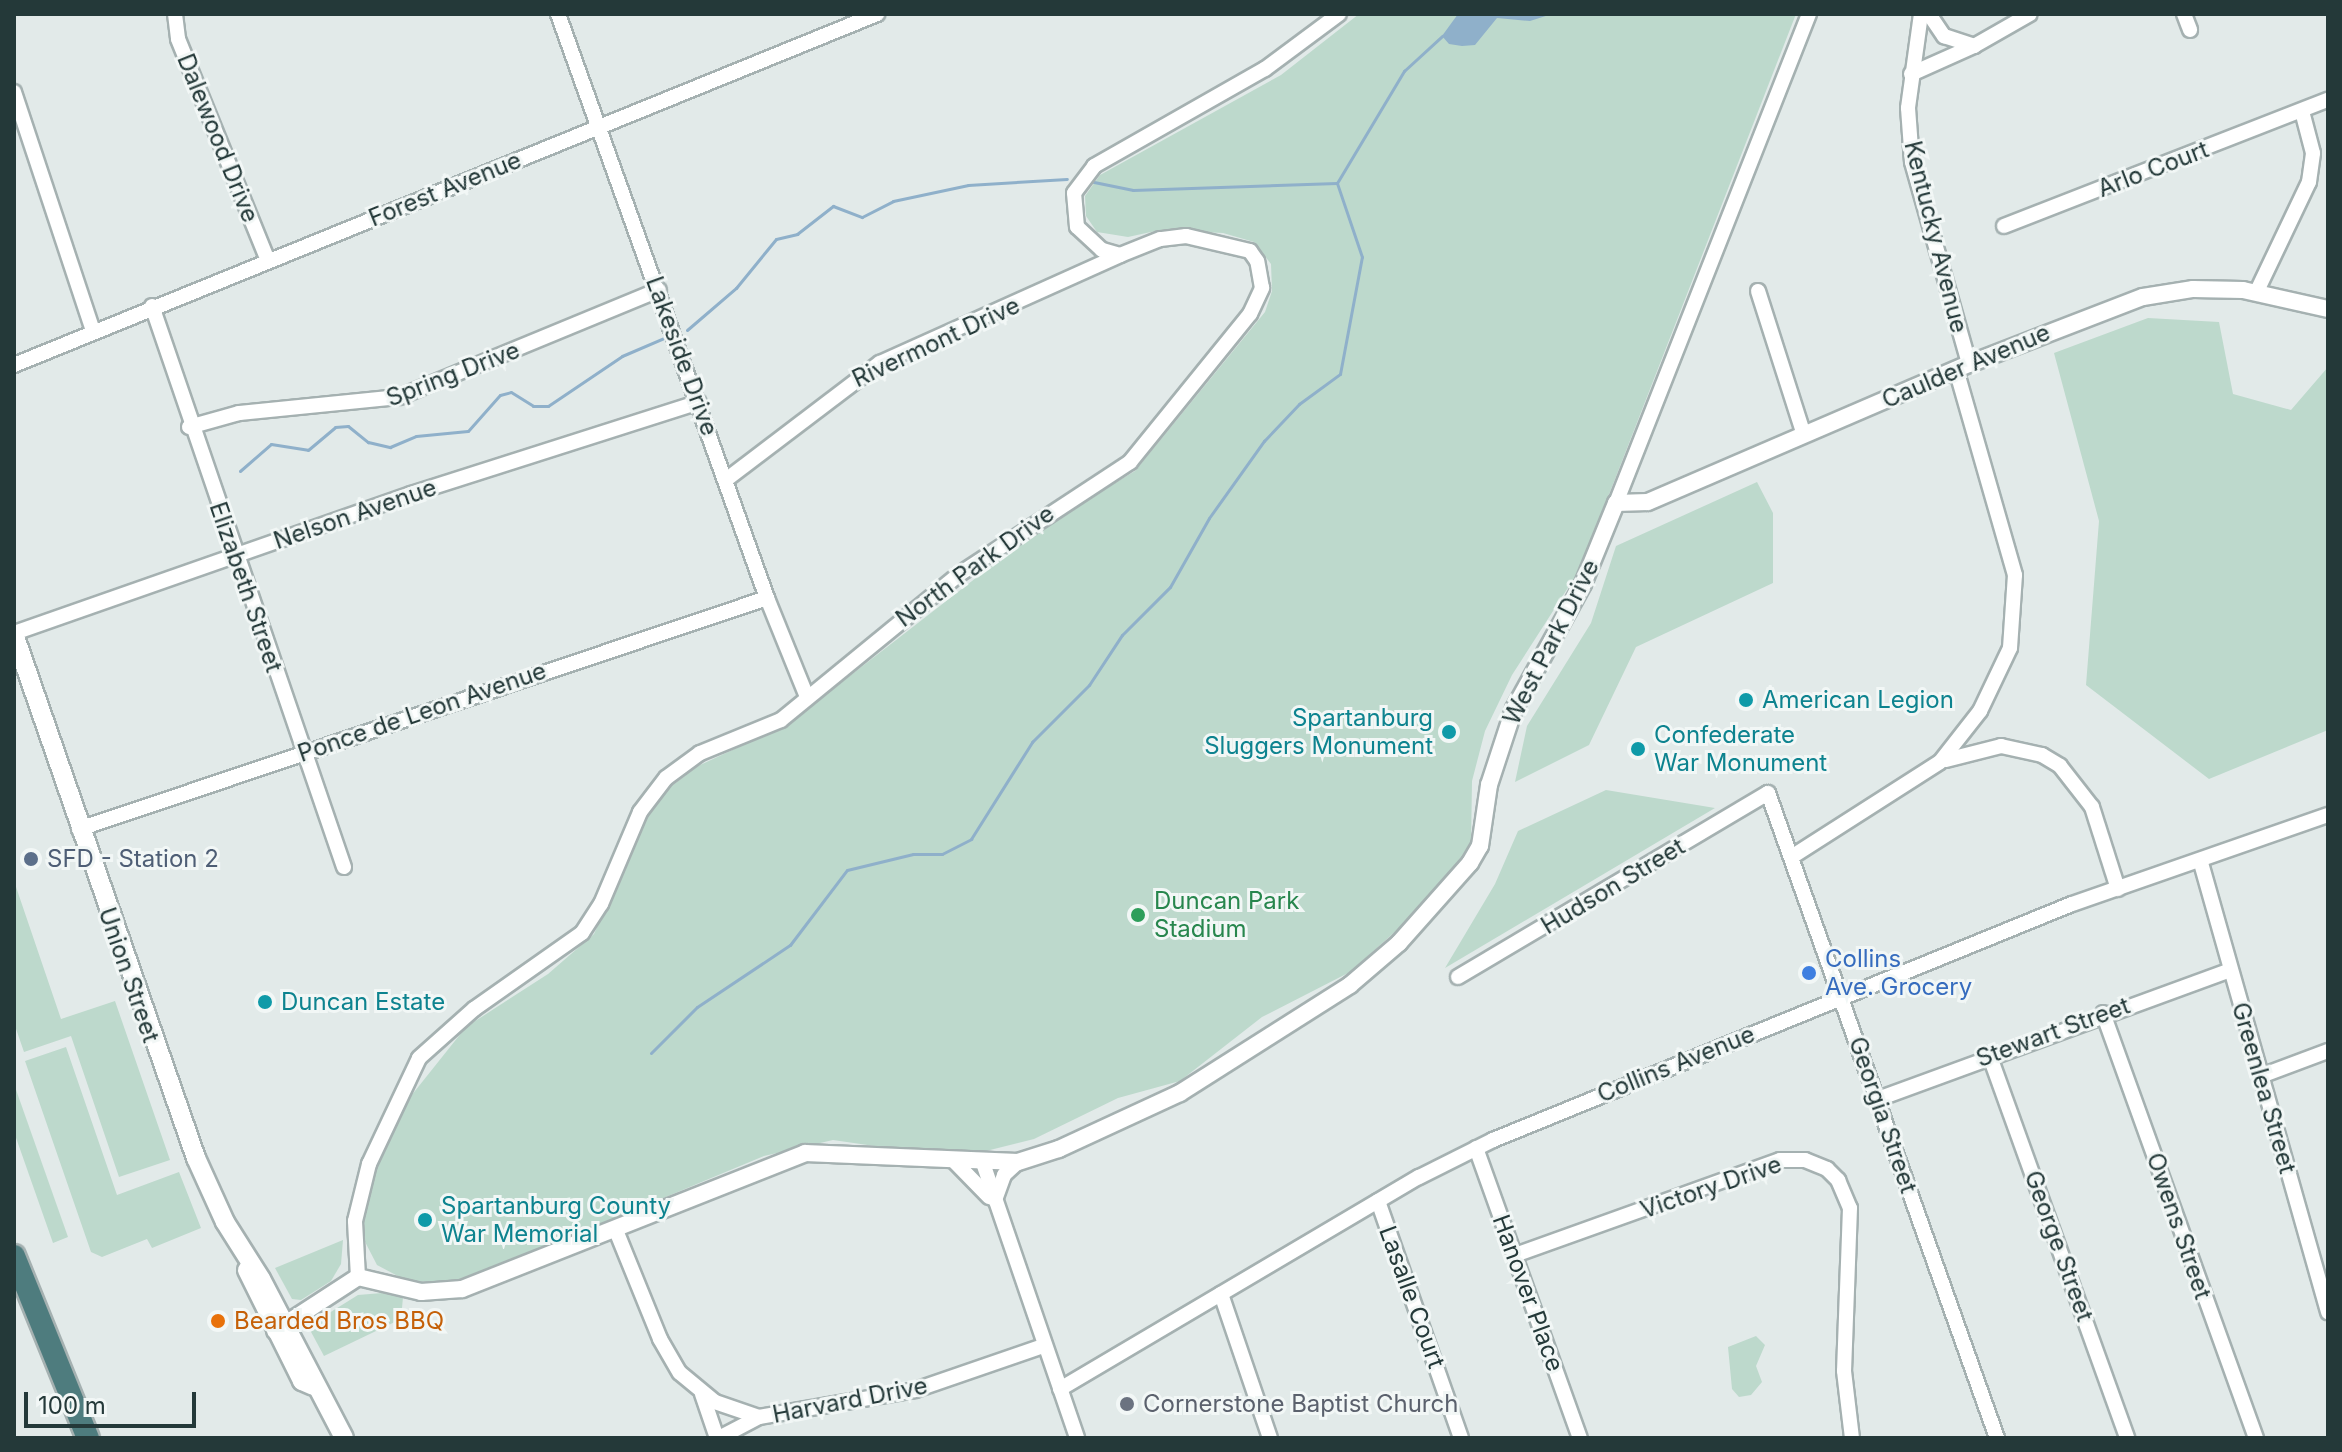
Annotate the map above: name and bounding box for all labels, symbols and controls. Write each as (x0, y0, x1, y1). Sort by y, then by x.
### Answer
street label: Dalewood Drive (171, 50, 265, 226)
street label: Arlo Court (2094, 135, 2212, 203)
street label: Kentucky Avenue (1898, 138, 1974, 336)
street label: Forest Avenue (365, 145, 525, 233)
street label: Lakeside Drive (640, 273, 724, 439)
street label: Rivermont Drive (848, 291, 1024, 393)
street label: Caulder Avenue (1878, 318, 2054, 414)
street label: Spring Drive (382, 335, 524, 413)
street label: Nelson Avenue (270, 473, 440, 555)
street label: Elizabeth Street (203, 498, 289, 676)
street label: North Park Drive (890, 499, 1060, 633)
street label: West Park Drive (1497, 555, 1605, 729)
street label: Ponce de Leon Avenue (294, 656, 550, 768)
place label: American Legion (1762, 686, 1954, 714)
marker: American Legion (1737, 691, 1755, 709)
place label: Spartanburg Sluggers Monument (1204, 704, 1433, 760)
place label: Confederate War Monument (1654, 721, 1827, 777)
marker: Spartanburg Sluggers Monument (1440, 723, 1458, 741)
marker: Confederate War Monument (1629, 740, 1647, 758)
street label: Hudson Street (1536, 832, 1690, 940)
place label: SFD - Station 2 (47, 845, 219, 873)
marker: SFD - Station 2 (22, 850, 40, 868)
place label: Duncan Park Stadium (1154, 887, 1299, 943)
street label: Union Street (92, 904, 166, 1046)
marker: Duncan Park Stadium (1129, 906, 1147, 924)
place label: Collins Ave. Grocery (1825, 945, 1972, 1001)
marker: Collins Ave. Grocery (1800, 964, 1818, 982)
place label: Duncan Estate (281, 988, 445, 1016)
street label: Stewart Street (1972, 991, 2134, 1073)
marker: Duncan Estate (256, 993, 274, 1011)
street label: Greenlea Street (2226, 999, 2302, 1177)
street label: Collins Avenue (1593, 1019, 1759, 1109)
street label: Georgia Street (1843, 1033, 1923, 1197)
street label: Victory Drive (1637, 1149, 1785, 1225)
street label: Owens Street (2140, 1149, 2218, 1303)
street label: George Street (2018, 1167, 2100, 1325)
place label: Spartanburg County War Memorial (441, 1192, 671, 1248)
marker: Spartanburg County War Memorial (416, 1211, 434, 1229)
street label: Hanover Place (1486, 1211, 1570, 1375)
street label: Lasalle Court (1373, 1222, 1451, 1372)
place label: Bearded Bros BBQ (234, 1307, 444, 1335)
marker: Bearded Bros BBQ (209, 1312, 227, 1330)
street label: Harvard Drive (770, 1371, 930, 1429)
scale bar (28, 1376, 200, 1426)
place label: Cornerstone Baptist Church (1143, 1390, 1458, 1418)
text: 100 m (38, 1391, 106, 1420)
marker: Cornerstone Baptist Church (1118, 1395, 1136, 1413)

